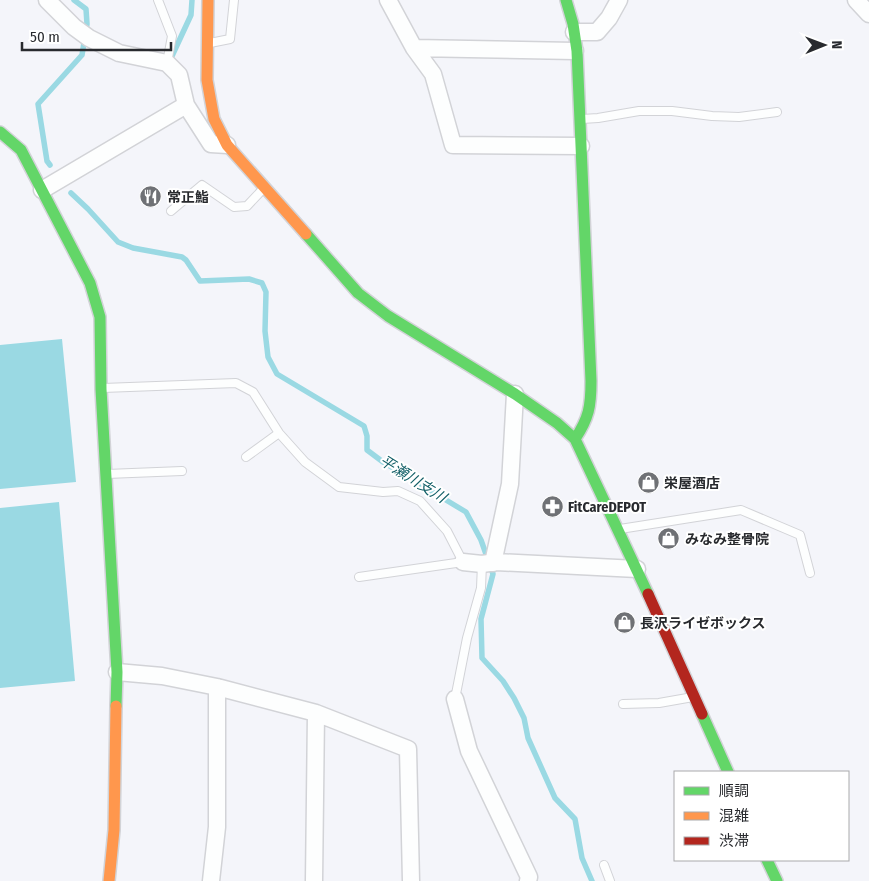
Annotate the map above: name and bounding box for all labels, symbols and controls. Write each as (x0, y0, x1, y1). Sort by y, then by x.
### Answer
scale bar (22, 20, 171, 52)
north arrow (799, 20, 849, 70)
text: 50 m (30, 28, 60, 46)
text: N (828, 40, 845, 49)
restaurant icon: 常正鮨 (139, 185, 163, 209)
place label: 常正鮨 (167, 189, 209, 206)
water label: 平瀬川支川 (376, 451, 451, 508)
shop icon: 栄屋酒店 (636, 471, 660, 495)
place label: 栄屋酒店 (664, 475, 720, 492)
pharmacy icon: FitCareDEPOT (540, 495, 564, 519)
place label: FitCareDEPOT (568, 499, 646, 516)
shop icon: みなみ整骨院 (657, 527, 681, 551)
place label: みなみ整骨院 (685, 531, 769, 548)
shop icon: 長沢ライゼボックス (612, 611, 636, 635)
place label: 長沢ライゼボックス (640, 615, 766, 632)
legend (674, 771, 849, 861)
text: 順調 (719, 782, 749, 800)
text: 混雑 (719, 807, 749, 825)
text: 渋滞 (719, 832, 749, 850)

